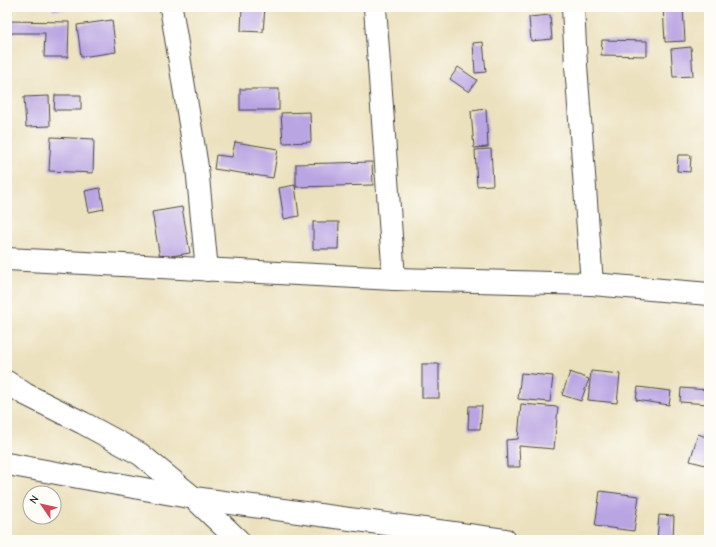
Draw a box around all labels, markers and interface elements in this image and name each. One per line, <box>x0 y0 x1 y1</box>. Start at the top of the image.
north arrow <box>22 485 62 525</box>
text: N <box>27 493 42 506</box>

